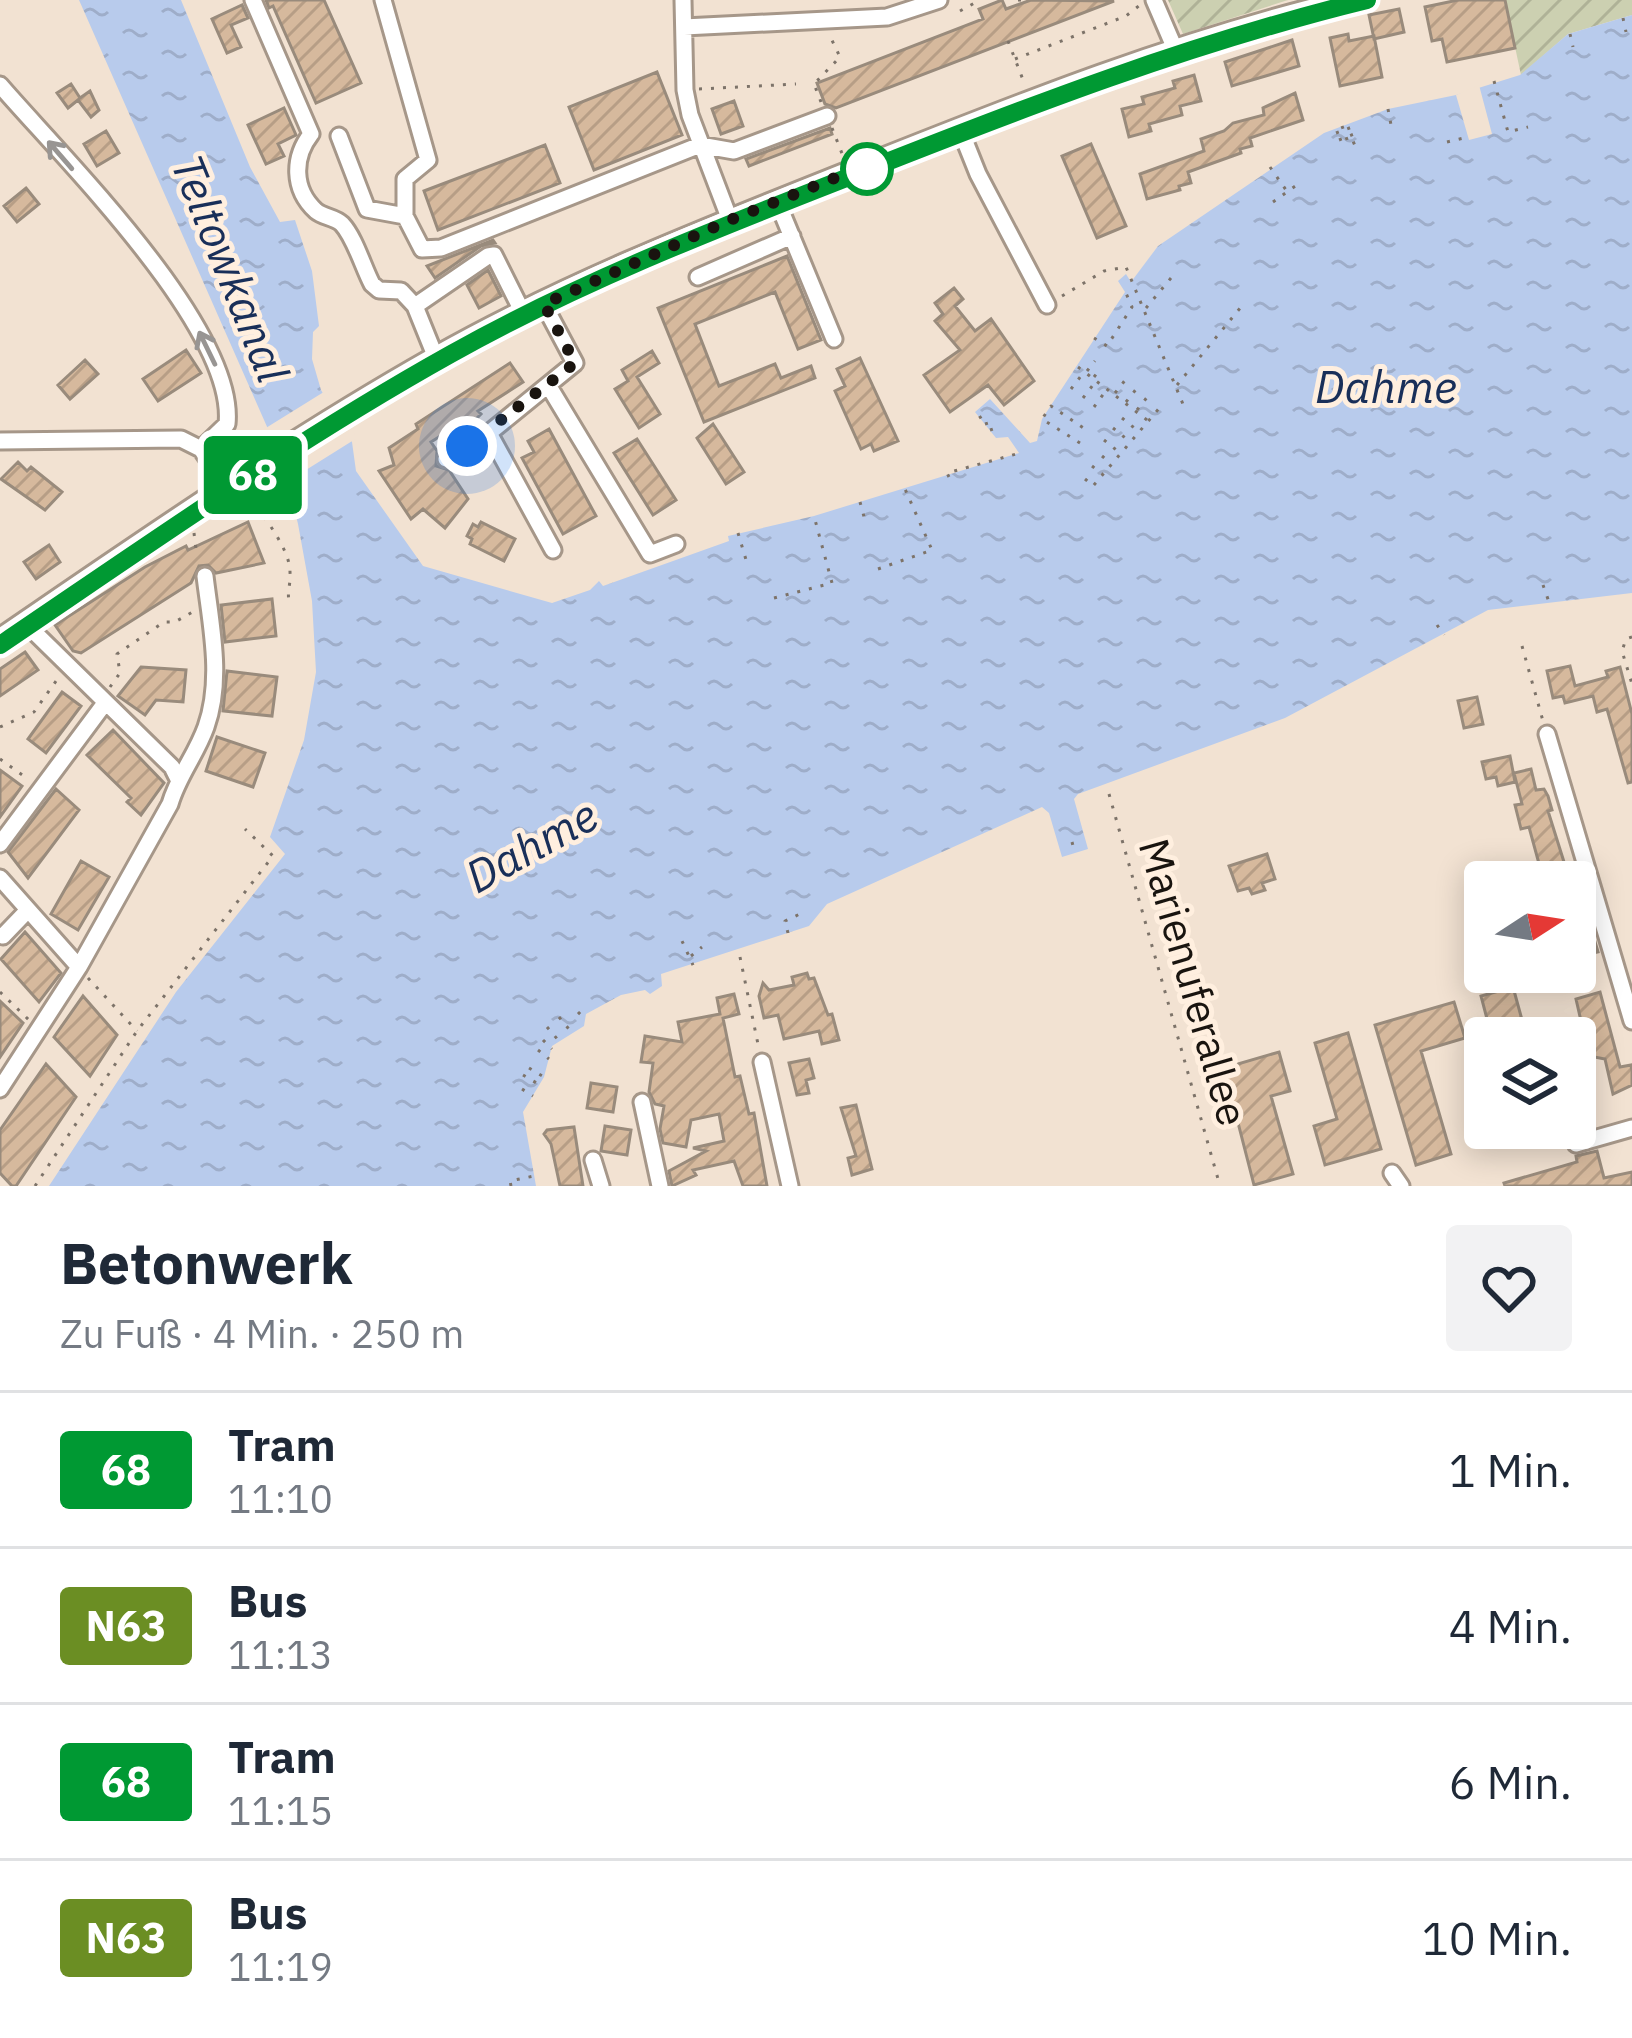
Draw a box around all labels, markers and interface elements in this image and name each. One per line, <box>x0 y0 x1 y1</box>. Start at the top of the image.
one-way arrow <box>47 140 74 170</box>
unlabelled marker <box>842 144 892 194</box>
water label: Teltowkanal <box>159 146 303 390</box>
one-way arrow <box>195 331 217 367</box>
water label: Dahme <box>1315 357 1457 415</box>
your location <box>437 416 497 476</box>
line badge: 68 <box>199 436 307 514</box>
text: 68 <box>228 447 278 502</box>
water label: Dahme <box>455 785 607 905</box>
street label: Marienuferallee <box>1127 832 1261 1132</box>
north arrow <box>1464 861 1596 993</box>
map controls <box>1464 861 1596 1149</box>
button: layers <box>1464 1017 1596 1149</box>
button: heart <box>1446 1225 1572 1351</box>
text: Betonwerk <box>60 1226 353 1300</box>
text: Zu Fuß · 4 Min. · 250 m <box>60 1308 464 1359</box>
text: Tram <box>228 1415 336 1473</box>
text: 1 Min. <box>1449 1441 1572 1499</box>
text: 68 <box>101 1442 151 1497</box>
text: 11:10 <box>228 1473 333 1524</box>
text: Bus <box>228 1571 308 1629</box>
text: 4 Min. <box>1449 1597 1572 1655</box>
text: N63 <box>86 1598 166 1653</box>
text: 11:13 <box>228 1629 333 1680</box>
text: Tram <box>228 1727 336 1785</box>
text: 6 Min. <box>1449 1753 1572 1811</box>
text: 68 <box>101 1754 151 1809</box>
text: 11:15 <box>228 1785 333 1836</box>
text: Bus <box>228 1883 308 1941</box>
text: 10 Min. <box>1422 1909 1572 1967</box>
text: N63 <box>86 1910 166 1965</box>
text: 11:19 <box>228 1941 333 1992</box>

